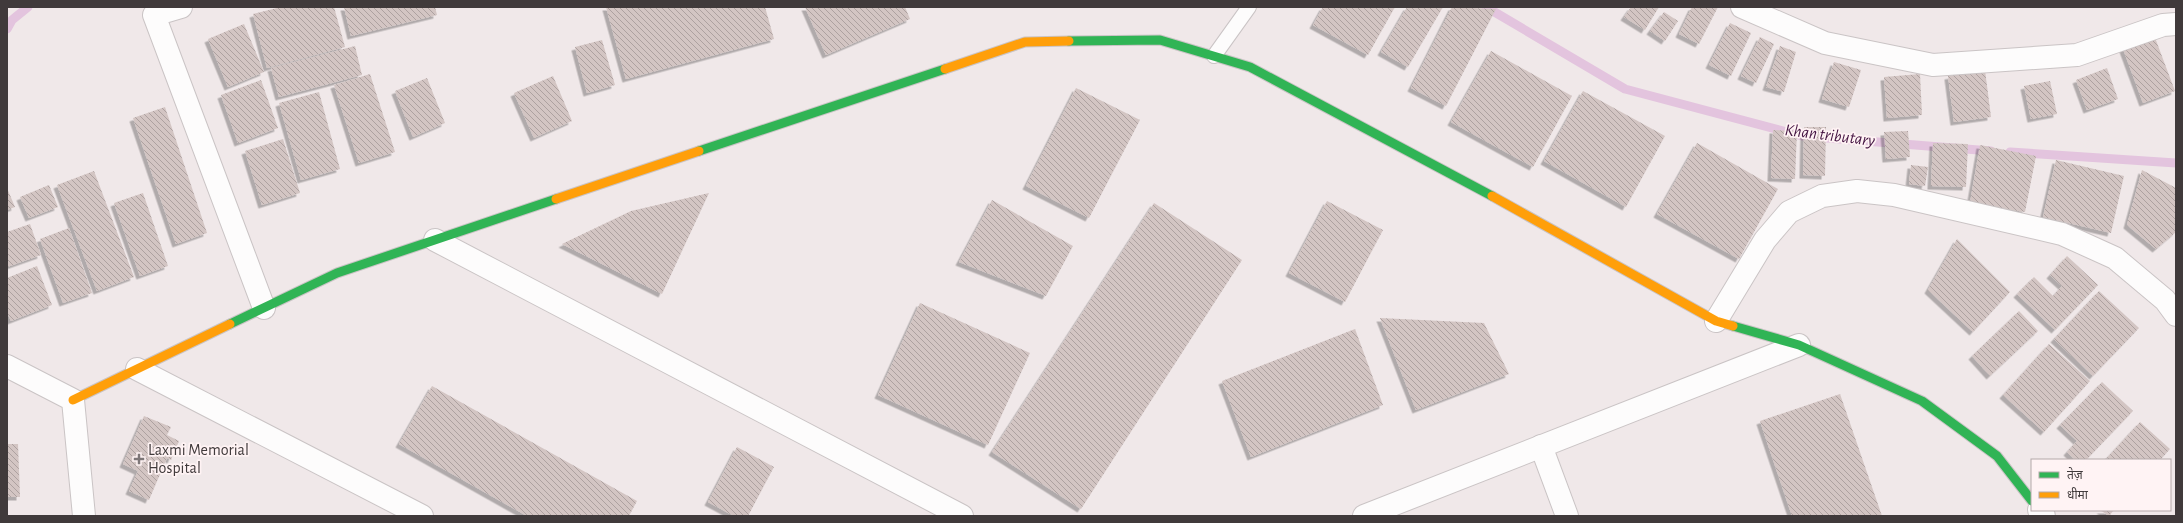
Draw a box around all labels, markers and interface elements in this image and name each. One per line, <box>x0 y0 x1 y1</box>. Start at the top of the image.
water label: Khan tributary <box>1784 121 1876 149</box>
place label: Laxmi Memorial Hospital <box>148 442 249 476</box>
marker: Laxmi Memorial Hospital <box>133 453 145 465</box>
legend <box>2031 459 2171 511</box>
text: तेज़ <box>2067 467 2084 481</box>
text: धीमा <box>2067 487 2089 501</box>

